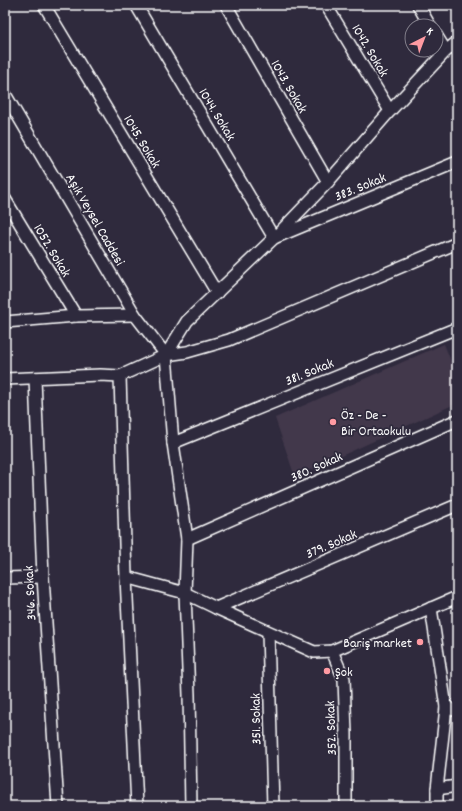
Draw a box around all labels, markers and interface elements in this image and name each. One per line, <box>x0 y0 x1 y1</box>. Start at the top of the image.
north arrow <box>404 18 444 58</box>
street label: 1042. Sokak <box>346 21 393 82</box>
text: K <box>422 24 437 40</box>
street label: 1043. Sokak <box>265 57 312 118</box>
street label: 1044. Sokak <box>193 85 240 145</box>
street label: 1045. Sokak <box>118 112 165 173</box>
street label: 383. Sokak <box>332 168 390 207</box>
street label: Aşık Veysel Caddesi <box>60 170 129 270</box>
street label: 1052. Sokak <box>27 220 75 282</box>
street label: 381. Sokak <box>282 354 337 392</box>
place label: Öz - De - Bir Ortaokulu <box>341 406 411 442</box>
marker: Öz - De - Bir Ortaokulu <box>328 417 338 427</box>
street label: 380. Sokak <box>287 447 346 488</box>
street label: 379. Sokak <box>303 525 361 565</box>
street label: 346. Sokak <box>20 565 42 621</box>
place label: Bariş market <box>343 634 412 654</box>
marker: Bariş market <box>415 637 425 647</box>
place label: Şok <box>335 663 353 683</box>
marker: Şok <box>322 666 332 676</box>
street label: 351. Sokak <box>247 693 267 745</box>
street label: 352. Sokak <box>321 700 343 756</box>

